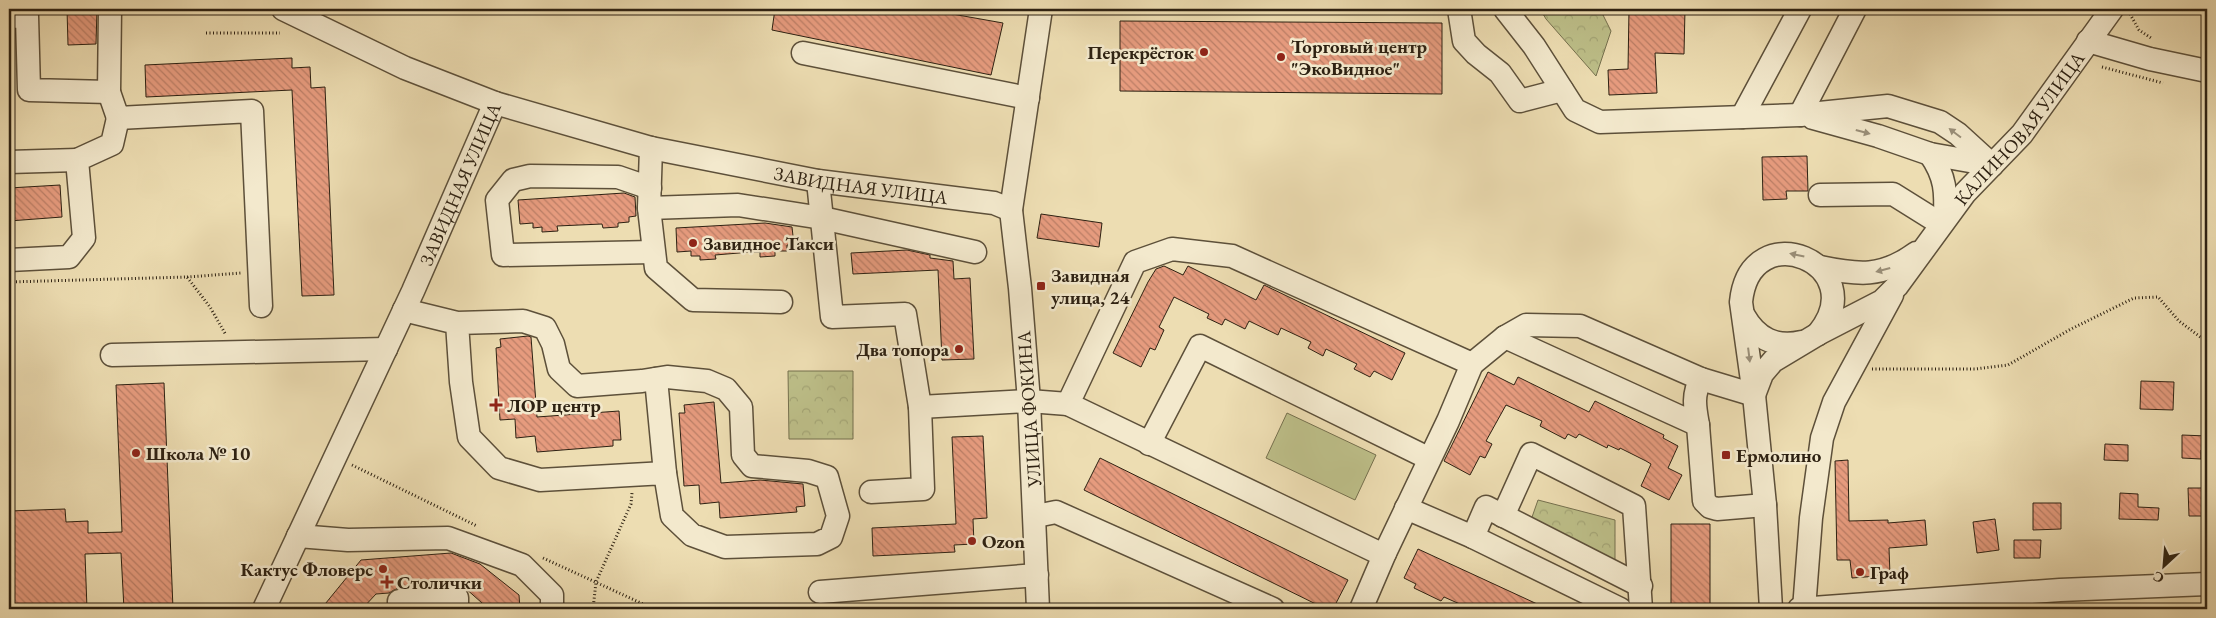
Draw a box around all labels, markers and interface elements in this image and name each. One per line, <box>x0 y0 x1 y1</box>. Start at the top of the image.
place label: Торговый центр "ЭкоВидное" <box>1291 34 1428 81</box>
place label: Перекрёсток <box>1087 40 1194 65</box>
marker: Перекрёсток <box>1198 46 1210 58</box>
street label: КАЛИНОВАЯ УЛИЦА <box>1948 46 2090 210</box>
marker: Торговый центр "ЭкоВидное" <box>1275 51 1287 63</box>
street label: ЗАВИДНАЯ УЛИЦА <box>413 98 507 269</box>
one-way arrow <box>1948 128 1962 138</box>
one-way arrow <box>1856 129 1871 137</box>
street label: ЗАВИДНАЯ УЛИЦА <box>772 160 950 210</box>
place label: Завидное Такси <box>703 231 834 256</box>
marker: Завидное Такси <box>687 237 699 249</box>
one-way arrow <box>1789 251 1804 259</box>
place label: Завидная улица, 24 <box>1051 263 1131 310</box>
one-way arrow <box>1875 266 1890 274</box>
marker: Завидная улица, 24 <box>1035 280 1047 292</box>
street label: УЛИЦА ФОКИНА <box>1011 329 1047 489</box>
place label: Два топора <box>856 337 950 362</box>
marker: Два топора <box>953 343 965 355</box>
one-way arrow <box>1745 347 1753 363</box>
place label: ЛОР центр <box>507 393 601 418</box>
marker: ЛОР центр <box>489 398 503 412</box>
place label: Школа № 10 <box>146 441 250 466</box>
place label: Ермолино <box>1736 443 1822 468</box>
marker: Школа № 10 <box>130 447 142 459</box>
marker: Ермолино <box>1720 449 1732 461</box>
place label: Ozon <box>982 529 1025 554</box>
marker: Ozon <box>966 535 978 547</box>
north arrow <box>2138 540 2188 590</box>
place label: Кактус Фловерс <box>241 557 373 582</box>
place label: Граф <box>1870 560 1909 585</box>
marker: Кактус Фловерс <box>377 563 389 575</box>
marker: Граф <box>1854 566 1866 578</box>
text: С <box>2150 567 2167 588</box>
place label: Столички <box>397 570 482 595</box>
marker: Столички <box>381 576 393 588</box>

